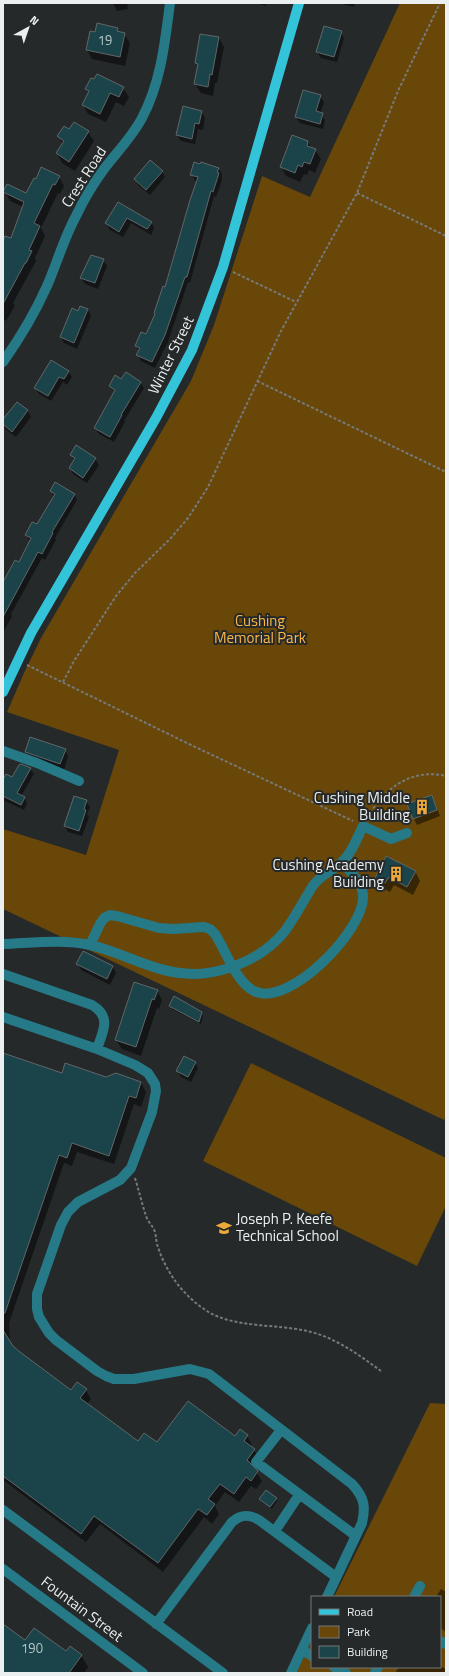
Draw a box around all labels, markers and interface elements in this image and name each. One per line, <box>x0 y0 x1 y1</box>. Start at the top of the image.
north arrow <box>8 8 48 48</box>
text: N <box>26 12 42 29</box>
house number: 19 <box>98 30 112 50</box>
street label: Crest Road <box>55 142 112 212</box>
street label: Winter Street <box>142 311 200 398</box>
park label: Cushing Memorial Park <box>214 609 306 649</box>
place label: Cushing Middle Building <box>314 786 410 826</box>
building icon: Cushing Middle Building <box>413 798 431 816</box>
place label: Cushing Academy Building <box>273 853 384 893</box>
building icon: Cushing Academy Building <box>387 865 405 883</box>
place label: Joseph P. Keefe Technical School <box>236 1207 339 1247</box>
school or university icon: Joseph P. Keefe Technical School <box>215 1219 233 1237</box>
street label: Fountain Street <box>36 1570 129 1648</box>
legend <box>311 1596 441 1668</box>
text: Road <box>347 1602 373 1621</box>
text: Park <box>347 1622 370 1641</box>
house number: 190 <box>21 1638 43 1658</box>
text: Building <box>347 1642 388 1661</box>

